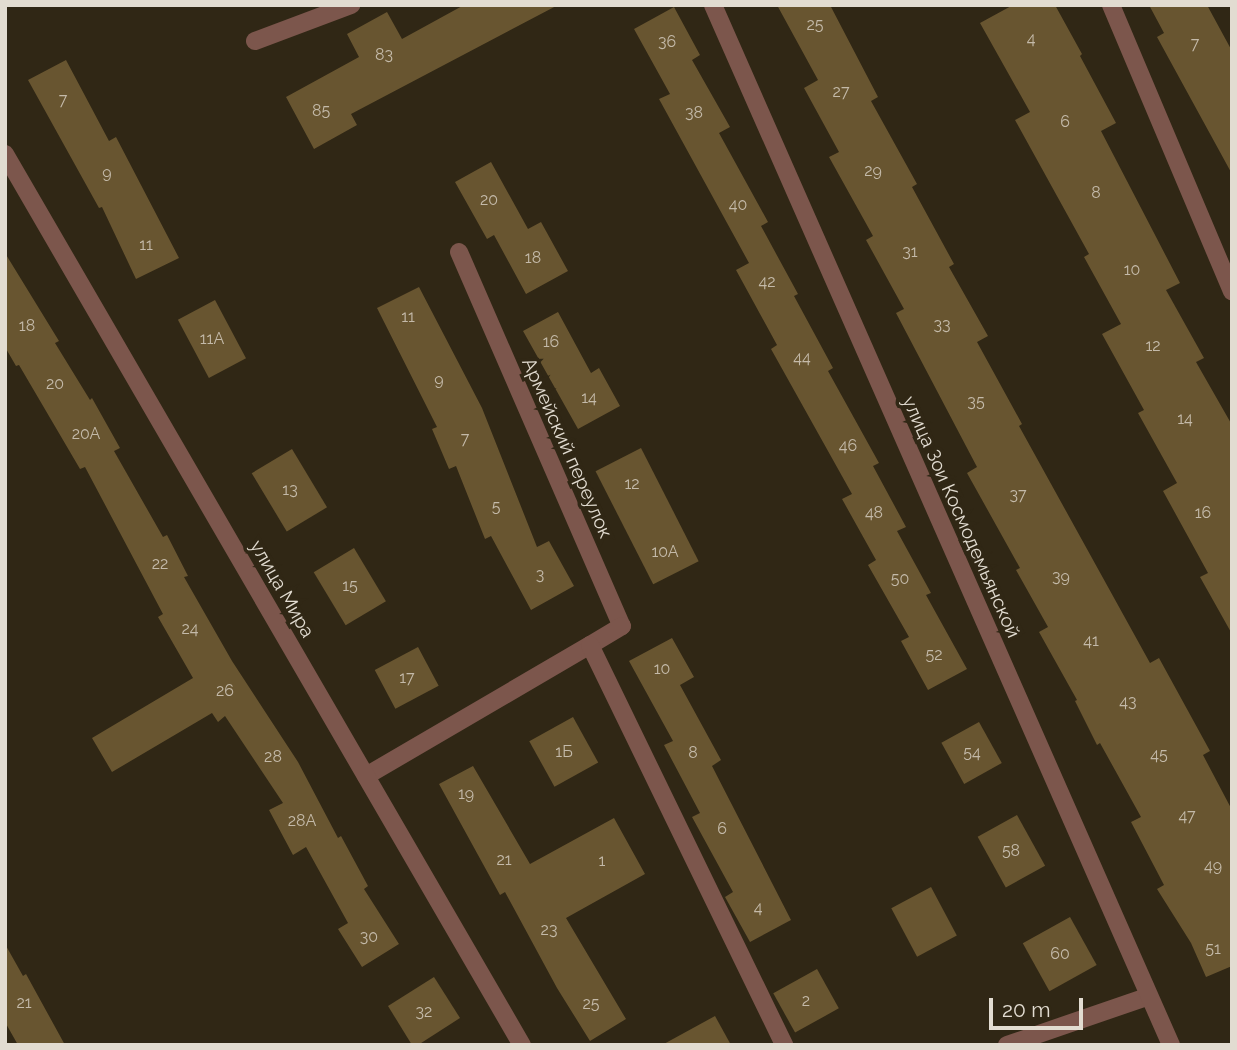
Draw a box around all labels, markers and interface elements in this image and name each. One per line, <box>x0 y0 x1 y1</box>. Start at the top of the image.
house number: 25 <box>806 15 824 35</box>
house number: 4 <box>1027 29 1035 49</box>
house number: 36 <box>658 32 676 52</box>
house number: 7 <box>1191 34 1199 54</box>
house number: 83 <box>375 45 393 65</box>
house number: 27 <box>833 82 849 102</box>
house number: 7 <box>59 90 67 110</box>
house number: 85 <box>312 101 330 121</box>
house number: 38 <box>685 103 703 123</box>
house number: 6 <box>1060 112 1070 132</box>
house number: 29 <box>864 161 882 181</box>
house number: 9 <box>102 163 112 183</box>
house number: 8 <box>1091 183 1101 203</box>
house number: 20 <box>480 190 498 210</box>
house number: 40 <box>729 195 747 215</box>
house number: 11 <box>139 235 153 255</box>
house number: 31 <box>902 242 918 262</box>
house number: 18 <box>525 248 541 268</box>
house number: 10 <box>1124 260 1140 280</box>
house number: 42 <box>758 272 776 292</box>
house number: 11 <box>401 307 415 327</box>
house number: 33 <box>933 315 951 335</box>
house number: 18 <box>19 316 35 336</box>
house number: 11А <box>200 329 224 349</box>
house number: 16 <box>543 332 559 352</box>
house number: 12 <box>1145 336 1161 356</box>
house number: 44 <box>793 348 811 368</box>
street label: Армейский переулок <box>517 354 617 542</box>
house number: 9 <box>434 370 444 390</box>
house number: 20 <box>46 374 64 394</box>
house number: 14 <box>581 388 597 408</box>
house number: 35 <box>967 392 985 412</box>
street label: улица Зои Космодемьянской <box>897 393 1025 641</box>
house number: 14 <box>1177 409 1193 429</box>
house number: 20А <box>72 424 100 444</box>
house number: 7 <box>461 429 469 449</box>
house number: 46 <box>839 436 857 456</box>
house number: 12 <box>624 474 640 494</box>
house number: 13 <box>282 480 298 500</box>
house number: 37 <box>1009 485 1027 505</box>
house number: 5 <box>492 497 500 517</box>
house number: 48 <box>865 503 883 523</box>
house number: 16 <box>1195 503 1211 523</box>
street label: улица Мира <box>245 536 319 642</box>
house number: 10А <box>651 542 679 562</box>
house number: 22 <box>152 554 168 574</box>
house number: 3 <box>536 565 544 585</box>
house number: 39 <box>1052 567 1070 587</box>
house number: 50 <box>891 569 909 589</box>
house number: 15 <box>342 576 358 596</box>
house number: 24 <box>181 619 199 639</box>
house number: 41 <box>1083 631 1099 651</box>
house number: 52 <box>925 645 943 665</box>
house number: 10 <box>654 659 670 679</box>
house number: 17 <box>399 668 415 688</box>
house number: 26 <box>216 681 234 701</box>
house number: 43 <box>1119 692 1137 712</box>
house number: 1Б <box>555 742 573 762</box>
house number: 8 <box>688 743 698 763</box>
house number: 54 <box>963 743 981 763</box>
house number: 45 <box>1150 745 1168 765</box>
house number: 28 <box>264 747 282 767</box>
house number: 19 <box>458 784 474 804</box>
house number: 47 <box>1178 806 1196 826</box>
house number: 28А <box>288 811 316 831</box>
house number: 6 <box>717 819 727 839</box>
house number: 58 <box>1002 841 1020 861</box>
house number: 21 <box>496 850 512 870</box>
house number: 1 <box>599 851 605 871</box>
house number: 49 <box>1204 856 1222 876</box>
house number: 4 <box>754 898 762 918</box>
house number: 23 <box>541 920 557 940</box>
house number: 30 <box>360 927 378 947</box>
house number: 51 <box>1205 939 1221 959</box>
house number: 60 <box>1050 944 1070 964</box>
scale bar <box>992 984 1086 1028</box>
house number: 2 <box>802 991 810 1011</box>
house number: 21 <box>16 993 32 1013</box>
house number: 25 <box>582 994 600 1014</box>
text: 20 m <box>1002 997 1050 1022</box>
house number: 32 <box>416 1002 432 1022</box>

